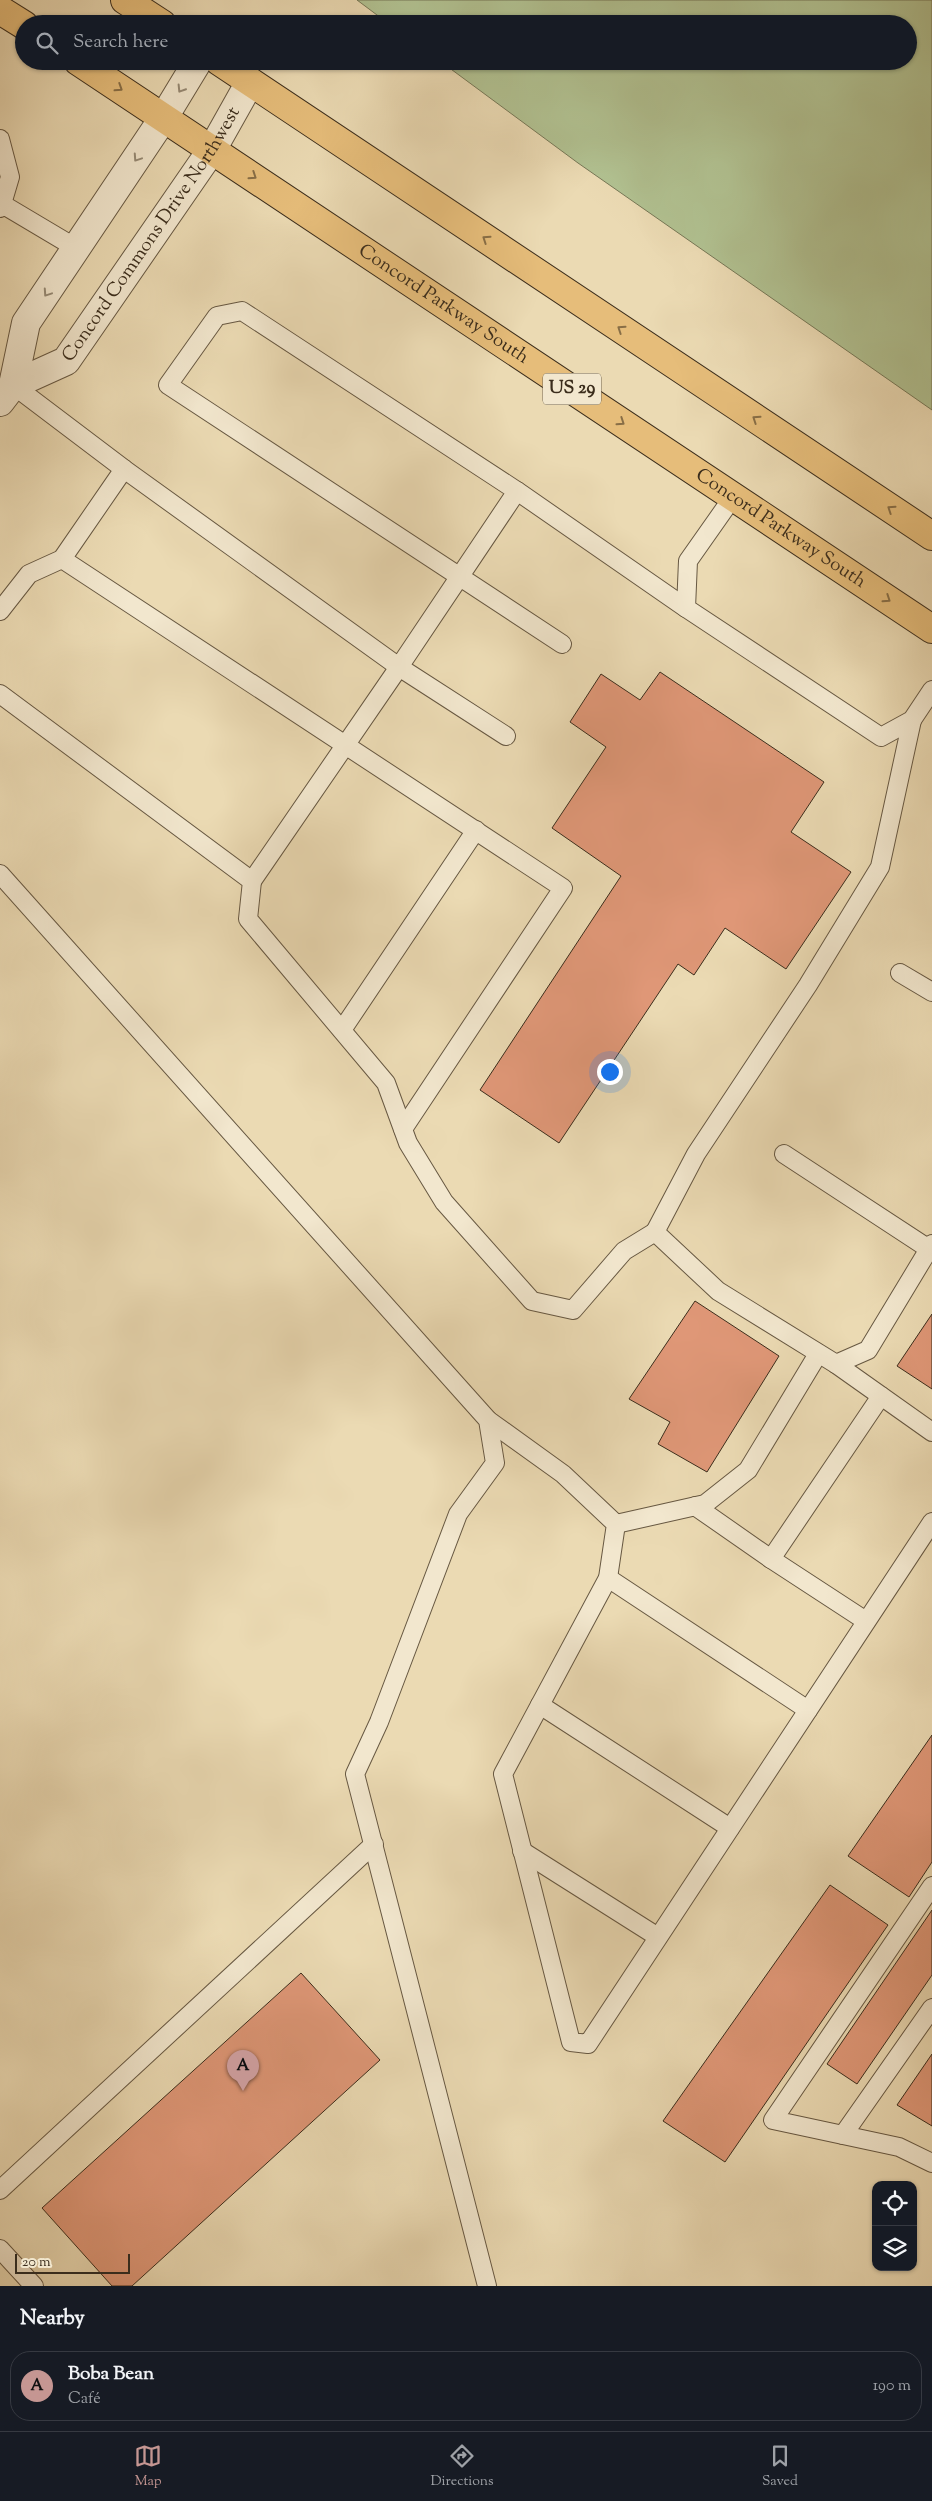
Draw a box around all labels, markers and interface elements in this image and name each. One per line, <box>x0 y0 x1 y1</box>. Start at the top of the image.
search box <box>15 15 917 70</box>
icon: search <box>33 29 61 57</box>
text: Search here <box>73 29 168 56</box>
one-way arrow <box>114 82 123 91</box>
one-way arrow <box>178 84 188 93</box>
street label: Concord Commons Drive Northwest <box>56 101 247 368</box>
one-way arrow <box>134 152 143 161</box>
one-way arrow <box>248 169 257 179</box>
one-way arrow <box>482 236 492 245</box>
street label: Concord Parkway South <box>353 238 534 371</box>
one-way arrow <box>43 287 53 296</box>
one-way arrow <box>617 326 627 335</box>
road number: US 29 <box>543 374 601 404</box>
one-way arrow <box>615 416 625 425</box>
one-way arrow <box>753 416 762 425</box>
street label: Concord Parkway South <box>690 462 871 595</box>
one-way arrow <box>888 506 897 516</box>
one-way arrow <box>881 593 891 602</box>
your location <box>597 1059 623 1085</box>
pin: A <box>227 2050 259 2091</box>
map controls <box>872 2181 917 2271</box>
button: locate <box>872 2181 917 2226</box>
button: layers <box>872 2226 917 2271</box>
scale bar <box>15 2251 130 2274</box>
text: 20 m <box>22 2253 51 2273</box>
text: Nearby <box>20 2304 85 2334</box>
text: Boba Bean <box>68 2361 154 2388</box>
text: A <box>31 2375 44 2398</box>
text: 190 m <box>873 2375 911 2398</box>
text: Café <box>68 2388 101 2411</box>
tab: Map <box>134 2442 162 2492</box>
tab: Directions <box>430 2442 494 2492</box>
tab: Saved <box>762 2442 798 2492</box>

